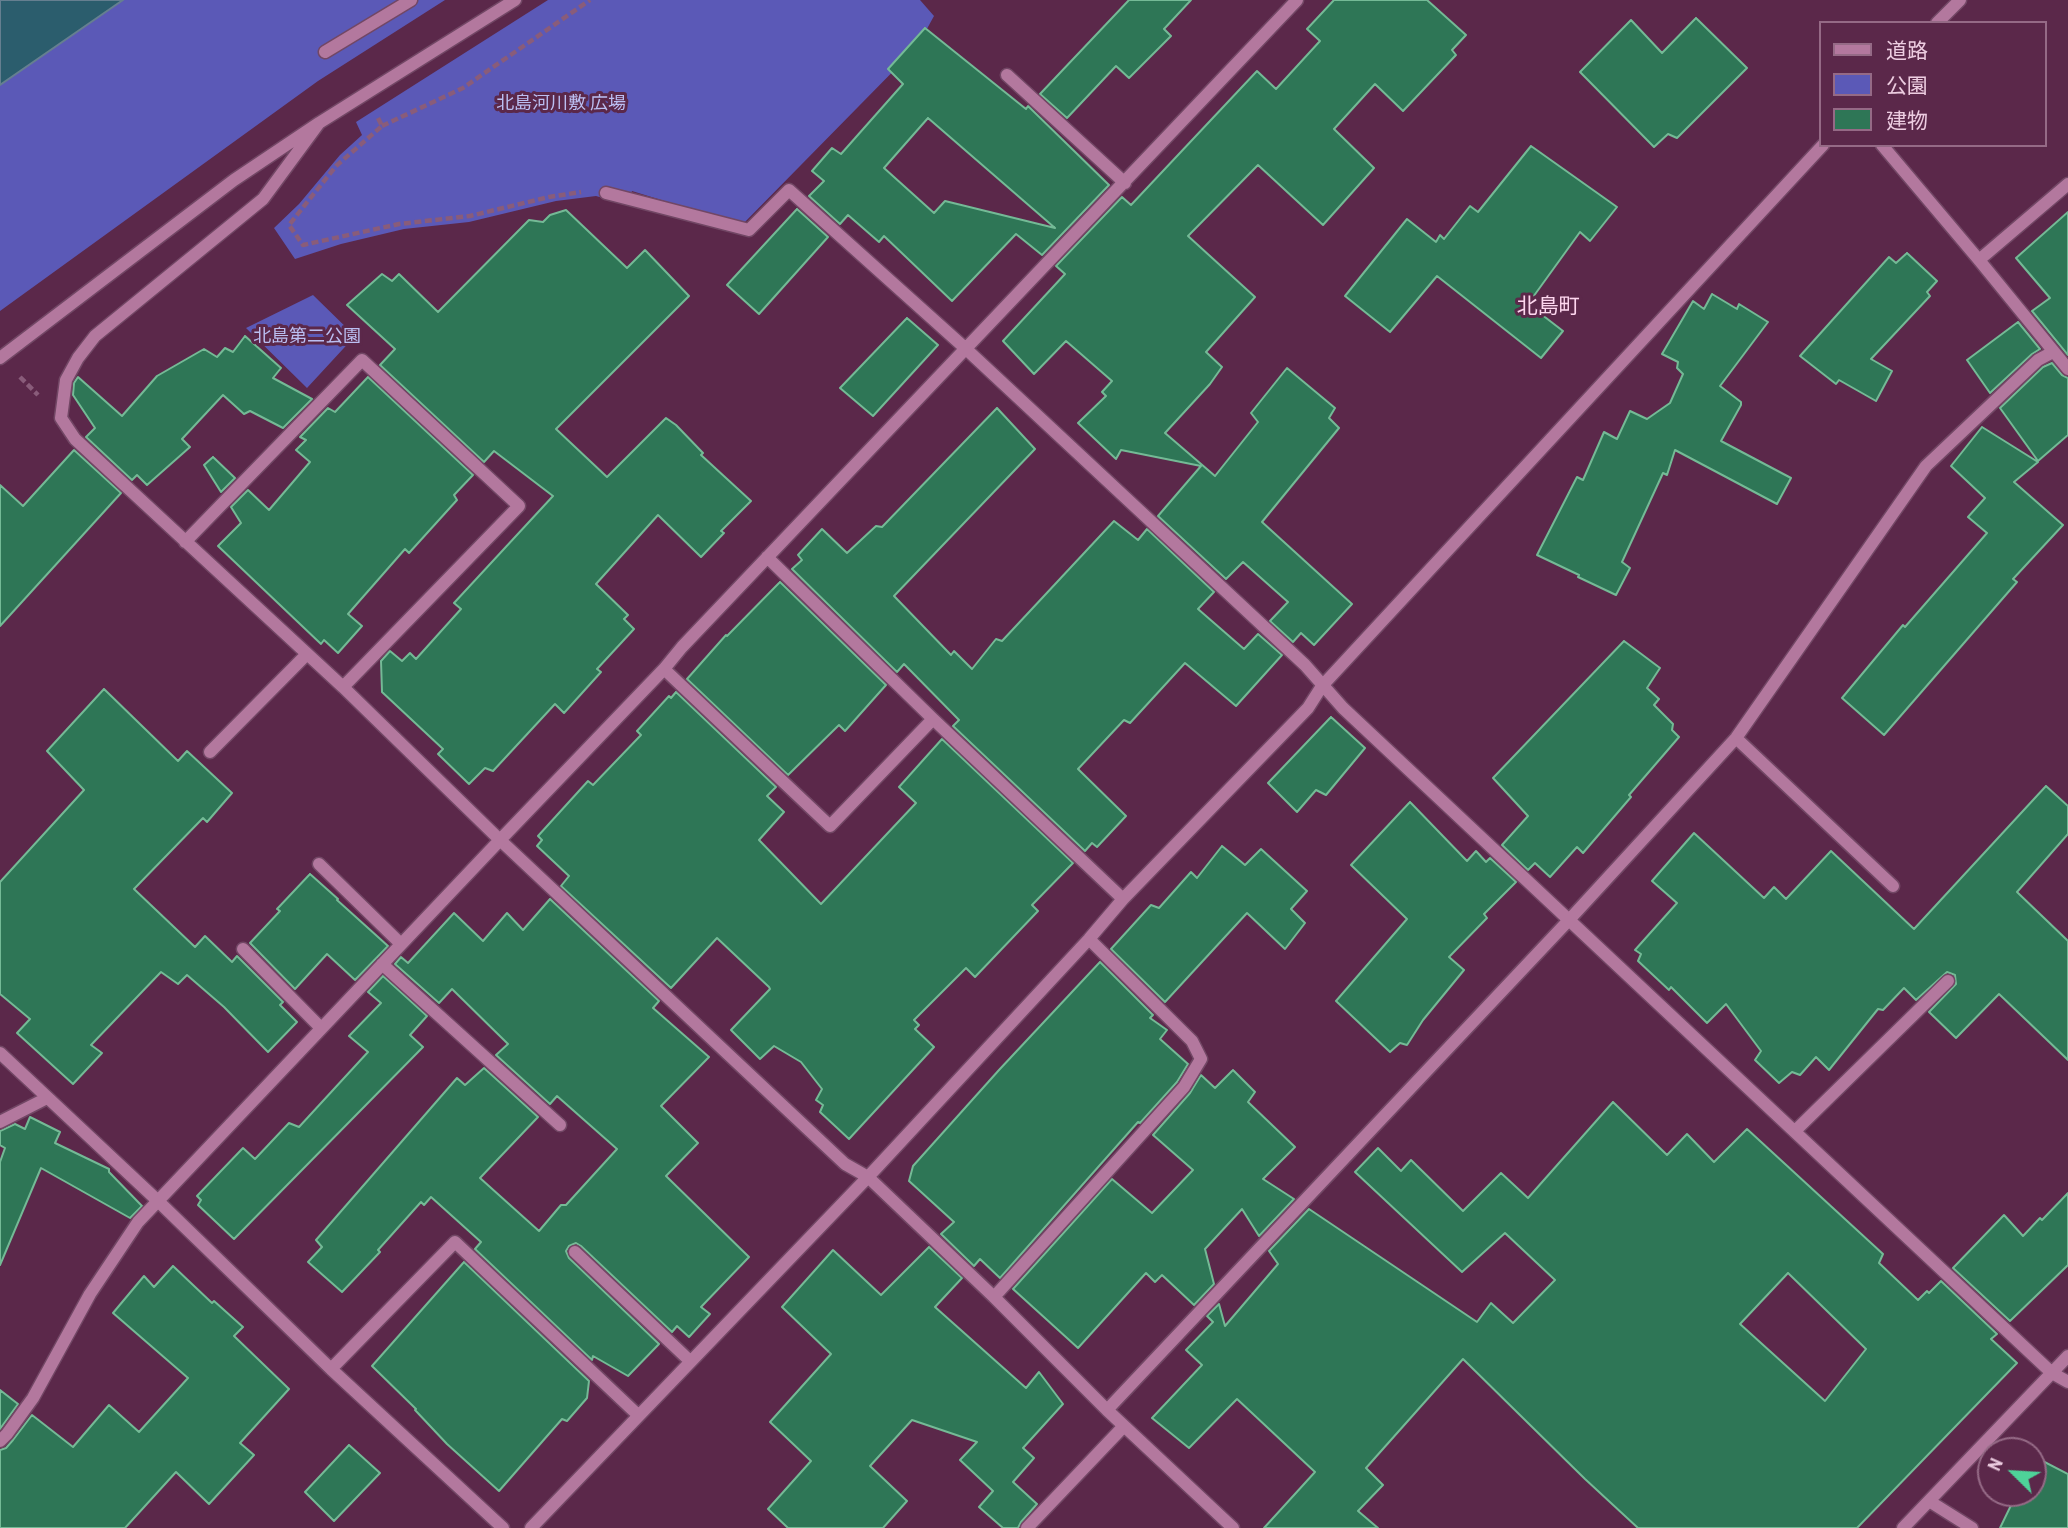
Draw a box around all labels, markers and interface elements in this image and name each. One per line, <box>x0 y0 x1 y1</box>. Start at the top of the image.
legend <box>1820 21 2047 147</box>
text: 道路 <box>1886 36 1928 65</box>
text: 公園 <box>1886 71 1928 100</box>
park label: 北島河川敷 広場 <box>496 93 626 115</box>
text: 建物 <box>1886 106 1928 135</box>
district label: 北島町 <box>1517 294 1579 320</box>
park label: 北島第二公園 <box>253 326 361 348</box>
north arrow <box>1977 1437 2047 1507</box>
text: N <box>1980 1454 2009 1475</box>

